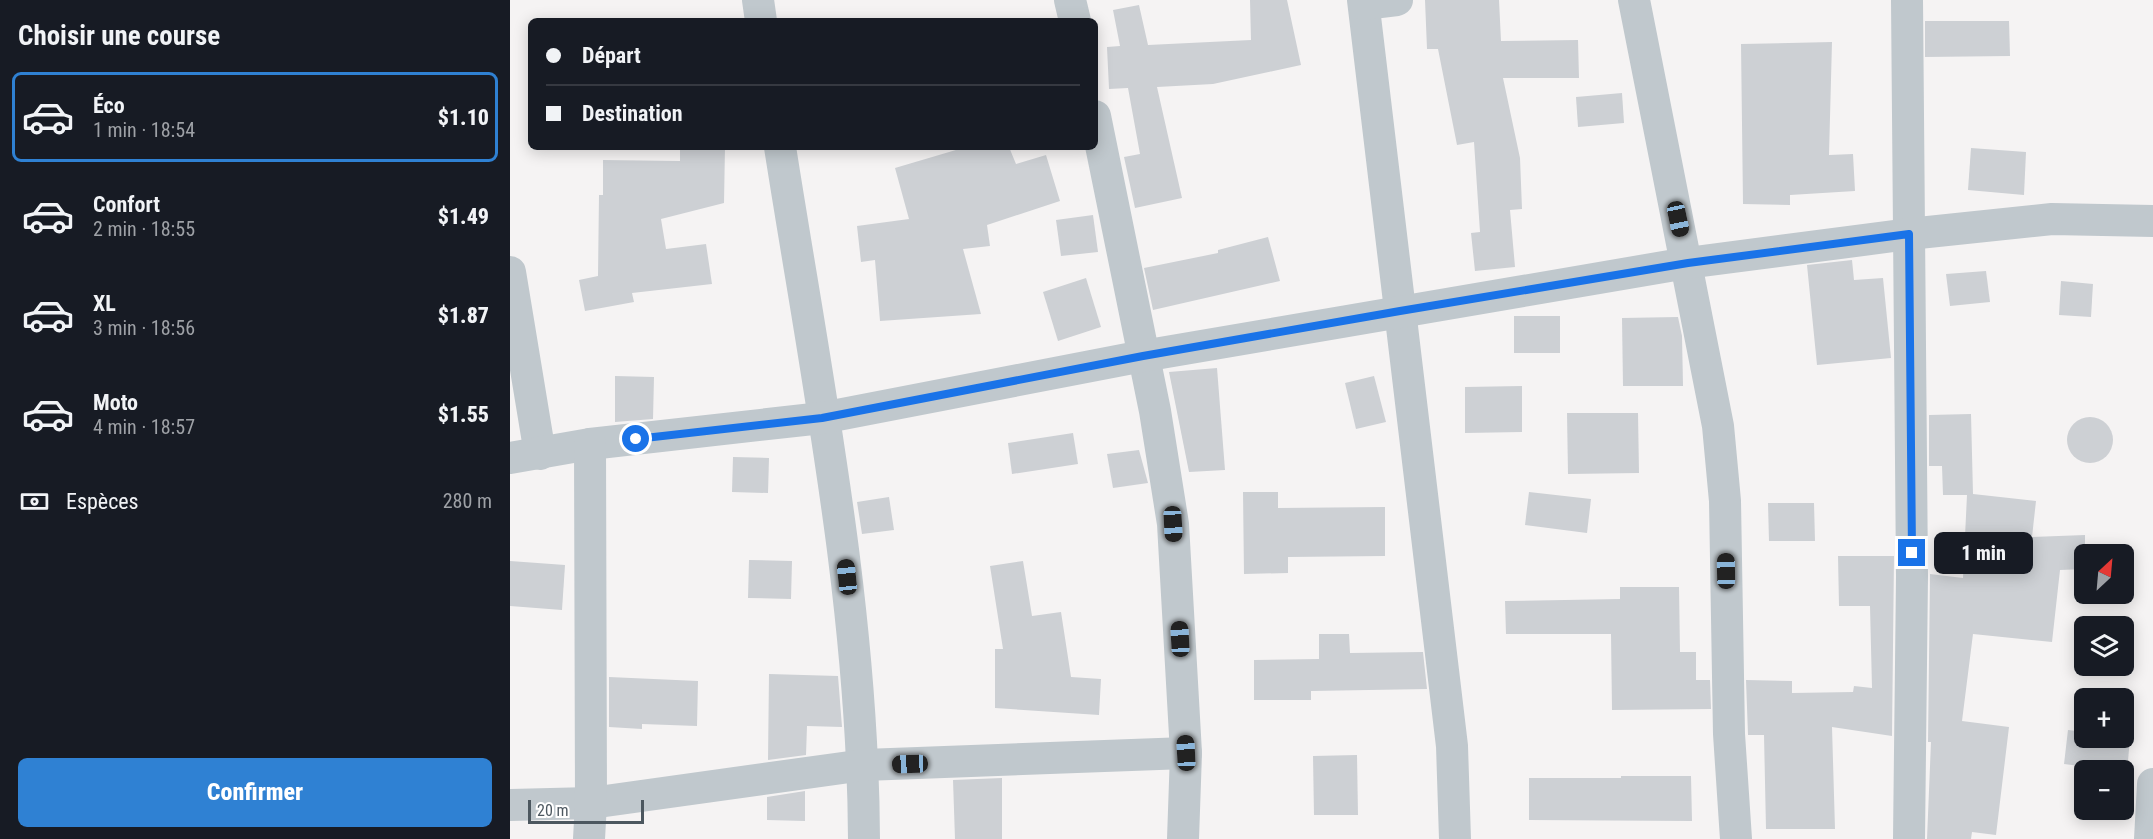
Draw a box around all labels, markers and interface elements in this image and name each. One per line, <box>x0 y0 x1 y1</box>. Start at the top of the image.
text: Choisir une course <box>18 20 220 52</box>
text: Départ <box>582 43 641 68</box>
icon: car <box>21 90 75 144</box>
text: Éco <box>93 93 125 118</box>
text: Destination <box>582 101 683 126</box>
text: $1.10 <box>438 105 489 130</box>
text: 1 min · 18:54 <box>93 118 195 142</box>
icon: car <box>21 189 75 243</box>
text: Confort <box>93 192 160 217</box>
car <box>1665 200 1691 238</box>
text: $1.49 <box>438 204 489 229</box>
text: 2 min · 18:55 <box>93 217 195 241</box>
icon: car <box>21 288 75 342</box>
text: XL <box>93 291 116 316</box>
text: $1.87 <box>438 303 489 328</box>
text: 3 min · 18:56 <box>93 316 195 340</box>
icon: car <box>21 387 75 441</box>
text: Moto <box>93 390 138 415</box>
text: $1.55 <box>438 402 489 427</box>
text: 4 min · 18:57 <box>93 415 195 439</box>
route start <box>622 425 649 452</box>
icon: cash <box>18 485 51 518</box>
text: Espèces <box>66 489 139 514</box>
text: 280 m <box>443 489 492 513</box>
car <box>1163 506 1183 542</box>
callout: 1 min <box>1933 532 2032 574</box>
route end <box>1898 539 1925 566</box>
text: 1 min <box>1961 541 2006 565</box>
north arrow <box>2074 544 2134 604</box>
map controls <box>2074 544 2134 820</box>
car <box>1717 553 1735 589</box>
car <box>836 558 858 596</box>
button: layers <box>2074 616 2134 676</box>
car <box>1170 621 1190 657</box>
button: + <box>2074 688 2134 748</box>
car <box>1176 735 1196 771</box>
car <box>892 754 928 774</box>
button: Confirmer <box>18 758 492 827</box>
button: − <box>2074 760 2134 820</box>
scale bar <box>528 797 644 824</box>
text: 20 m <box>537 801 569 820</box>

